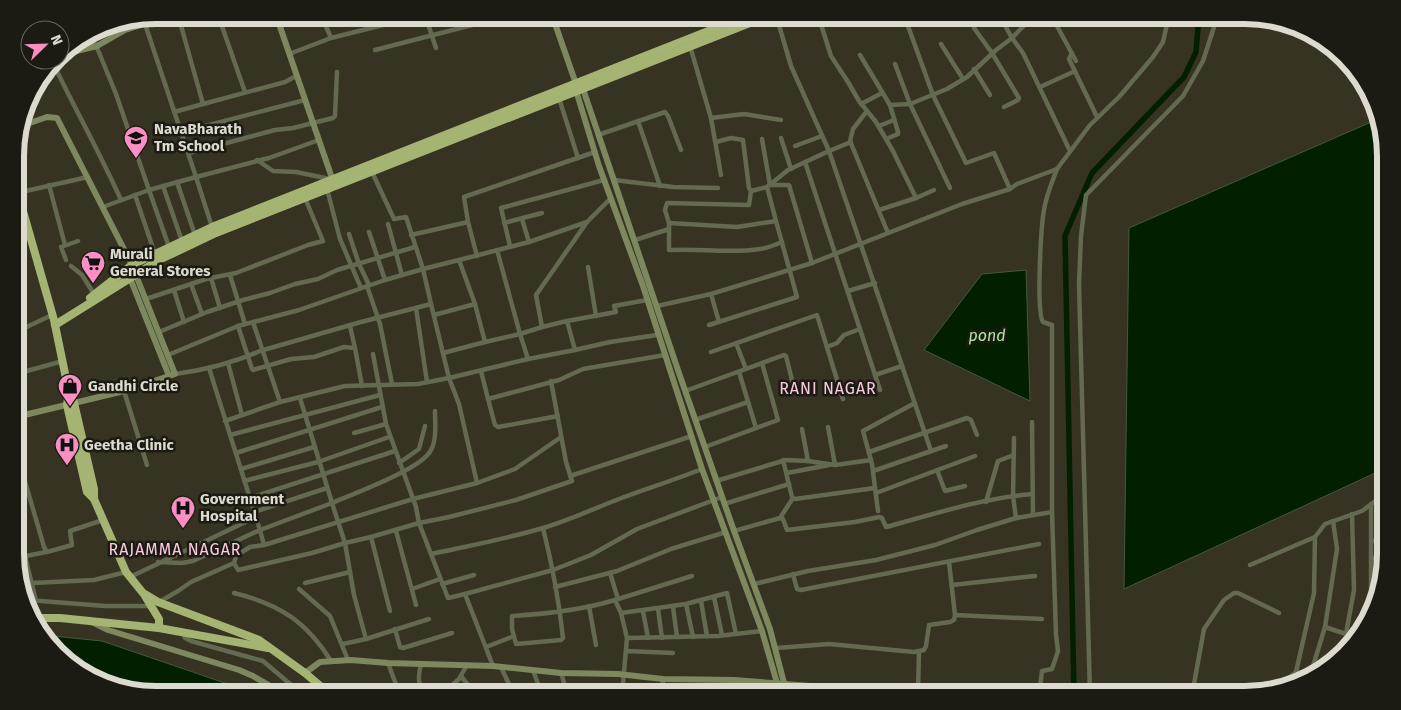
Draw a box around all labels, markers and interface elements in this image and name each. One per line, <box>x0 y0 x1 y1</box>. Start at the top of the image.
north arrow <box>20 20 70 70</box>
text: N <box>47 33 66 48</box>
place label: NavaBharath Tm School <box>154 120 242 155</box>
school or university icon: NavaBharath Tm School <box>123 125 149 159</box>
place label: Murali General Stores <box>110 245 210 280</box>
supermarket icon: Murali General Stores <box>80 250 106 284</box>
water label: pond <box>968 326 1006 345</box>
shop icon: Gandhi Circle <box>57 373 83 407</box>
place label: Gandhi Circle <box>88 377 178 395</box>
district label: RANI NAGAR <box>779 379 877 398</box>
hospital icon: Geetha Clinic <box>54 432 80 466</box>
place label: Geetha Clinic <box>84 436 175 454</box>
place label: Government Hospital <box>200 490 284 525</box>
hospital icon: Government Hospital <box>170 495 196 529</box>
district label: RAJAMMA NAGAR <box>108 540 242 559</box>

